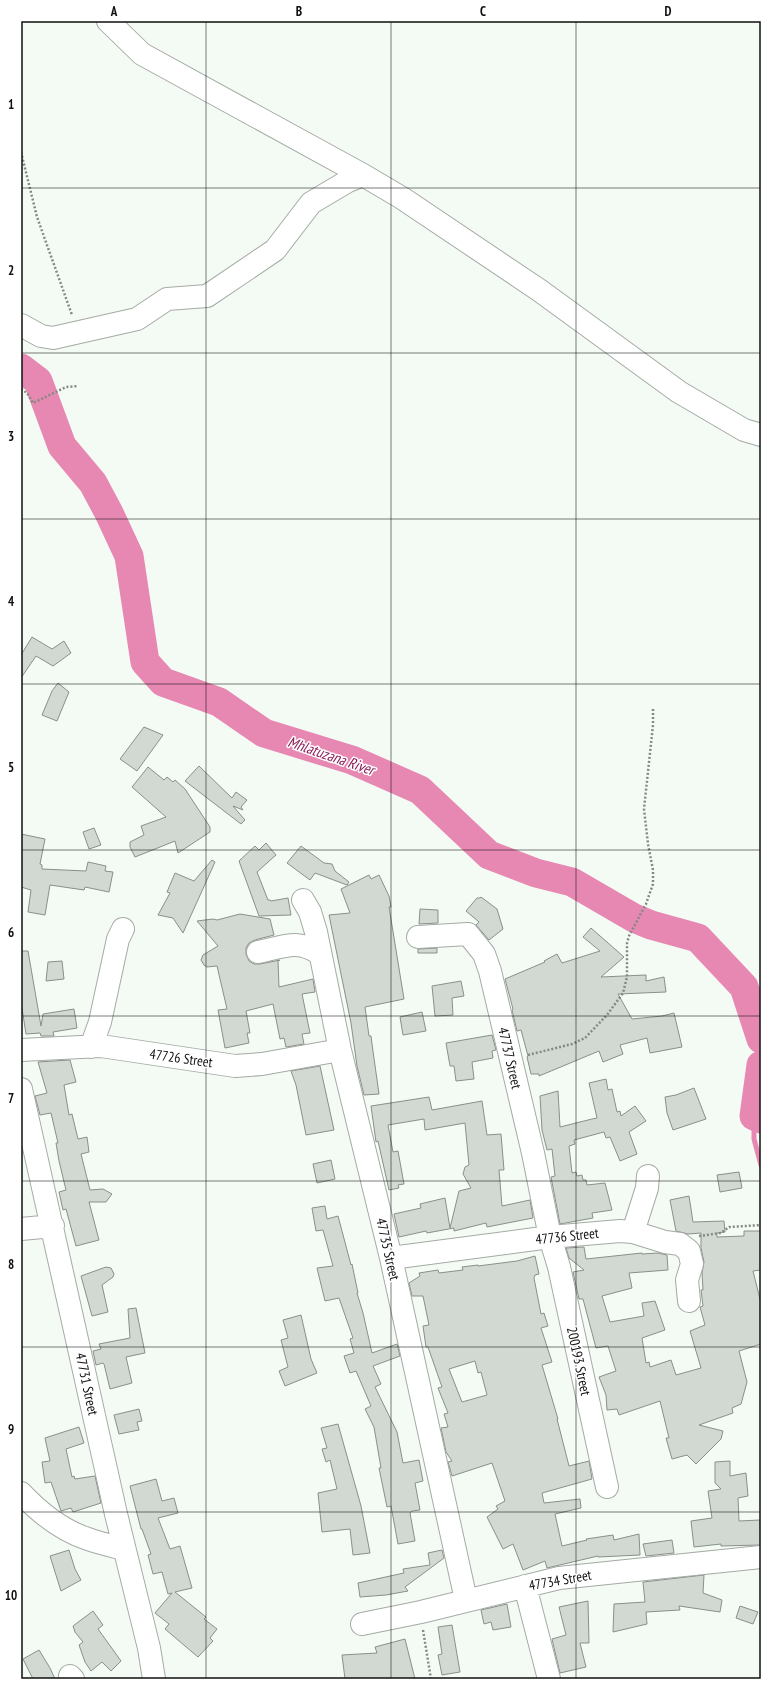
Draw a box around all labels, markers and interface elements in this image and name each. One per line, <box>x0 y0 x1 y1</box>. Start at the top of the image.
text: A <box>110 3 118 20</box>
text: B <box>296 3 302 20</box>
text: C <box>480 3 486 20</box>
text: D <box>665 3 672 20</box>
text: 1 <box>8 96 14 113</box>
text: 2 <box>8 262 14 279</box>
text: 3 <box>8 428 14 445</box>
text: 4 <box>8 593 15 610</box>
water label: Mhlatuzana River <box>286 732 379 780</box>
text: 5 <box>8 759 14 776</box>
text: 6 <box>8 924 14 941</box>
street label: 47737 Street <box>494 1025 526 1091</box>
street label: 47726 Street <box>148 1045 214 1071</box>
text: 7 <box>8 1090 14 1107</box>
street label: 47735 Street <box>372 1216 404 1282</box>
street label: 47736 Street <box>535 1224 600 1248</box>
text: 8 <box>8 1256 14 1273</box>
street label: 200193 Street <box>563 1325 595 1397</box>
street label: 47731 Street <box>72 1351 102 1417</box>
text: 9 <box>8 1421 14 1438</box>
street label: 47734 Street <box>527 1566 593 1594</box>
text: 10 <box>5 1587 17 1604</box>

